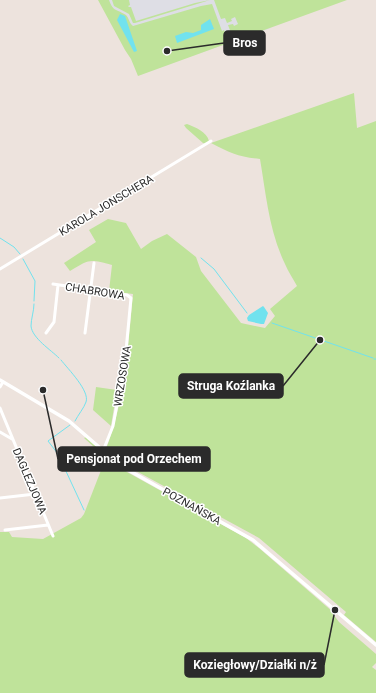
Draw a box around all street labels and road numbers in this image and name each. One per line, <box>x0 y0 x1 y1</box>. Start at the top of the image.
street label: KAROLA JONSCHERA <box>57 172 156 239</box>
street label: CHABROWA <box>64 280 126 303</box>
street label: WRZOSOWA <box>111 344 134 407</box>
street label: DAGLEZJOWA <box>10 446 50 517</box>
street label: POZNAŃSKA <box>160 485 224 528</box>

